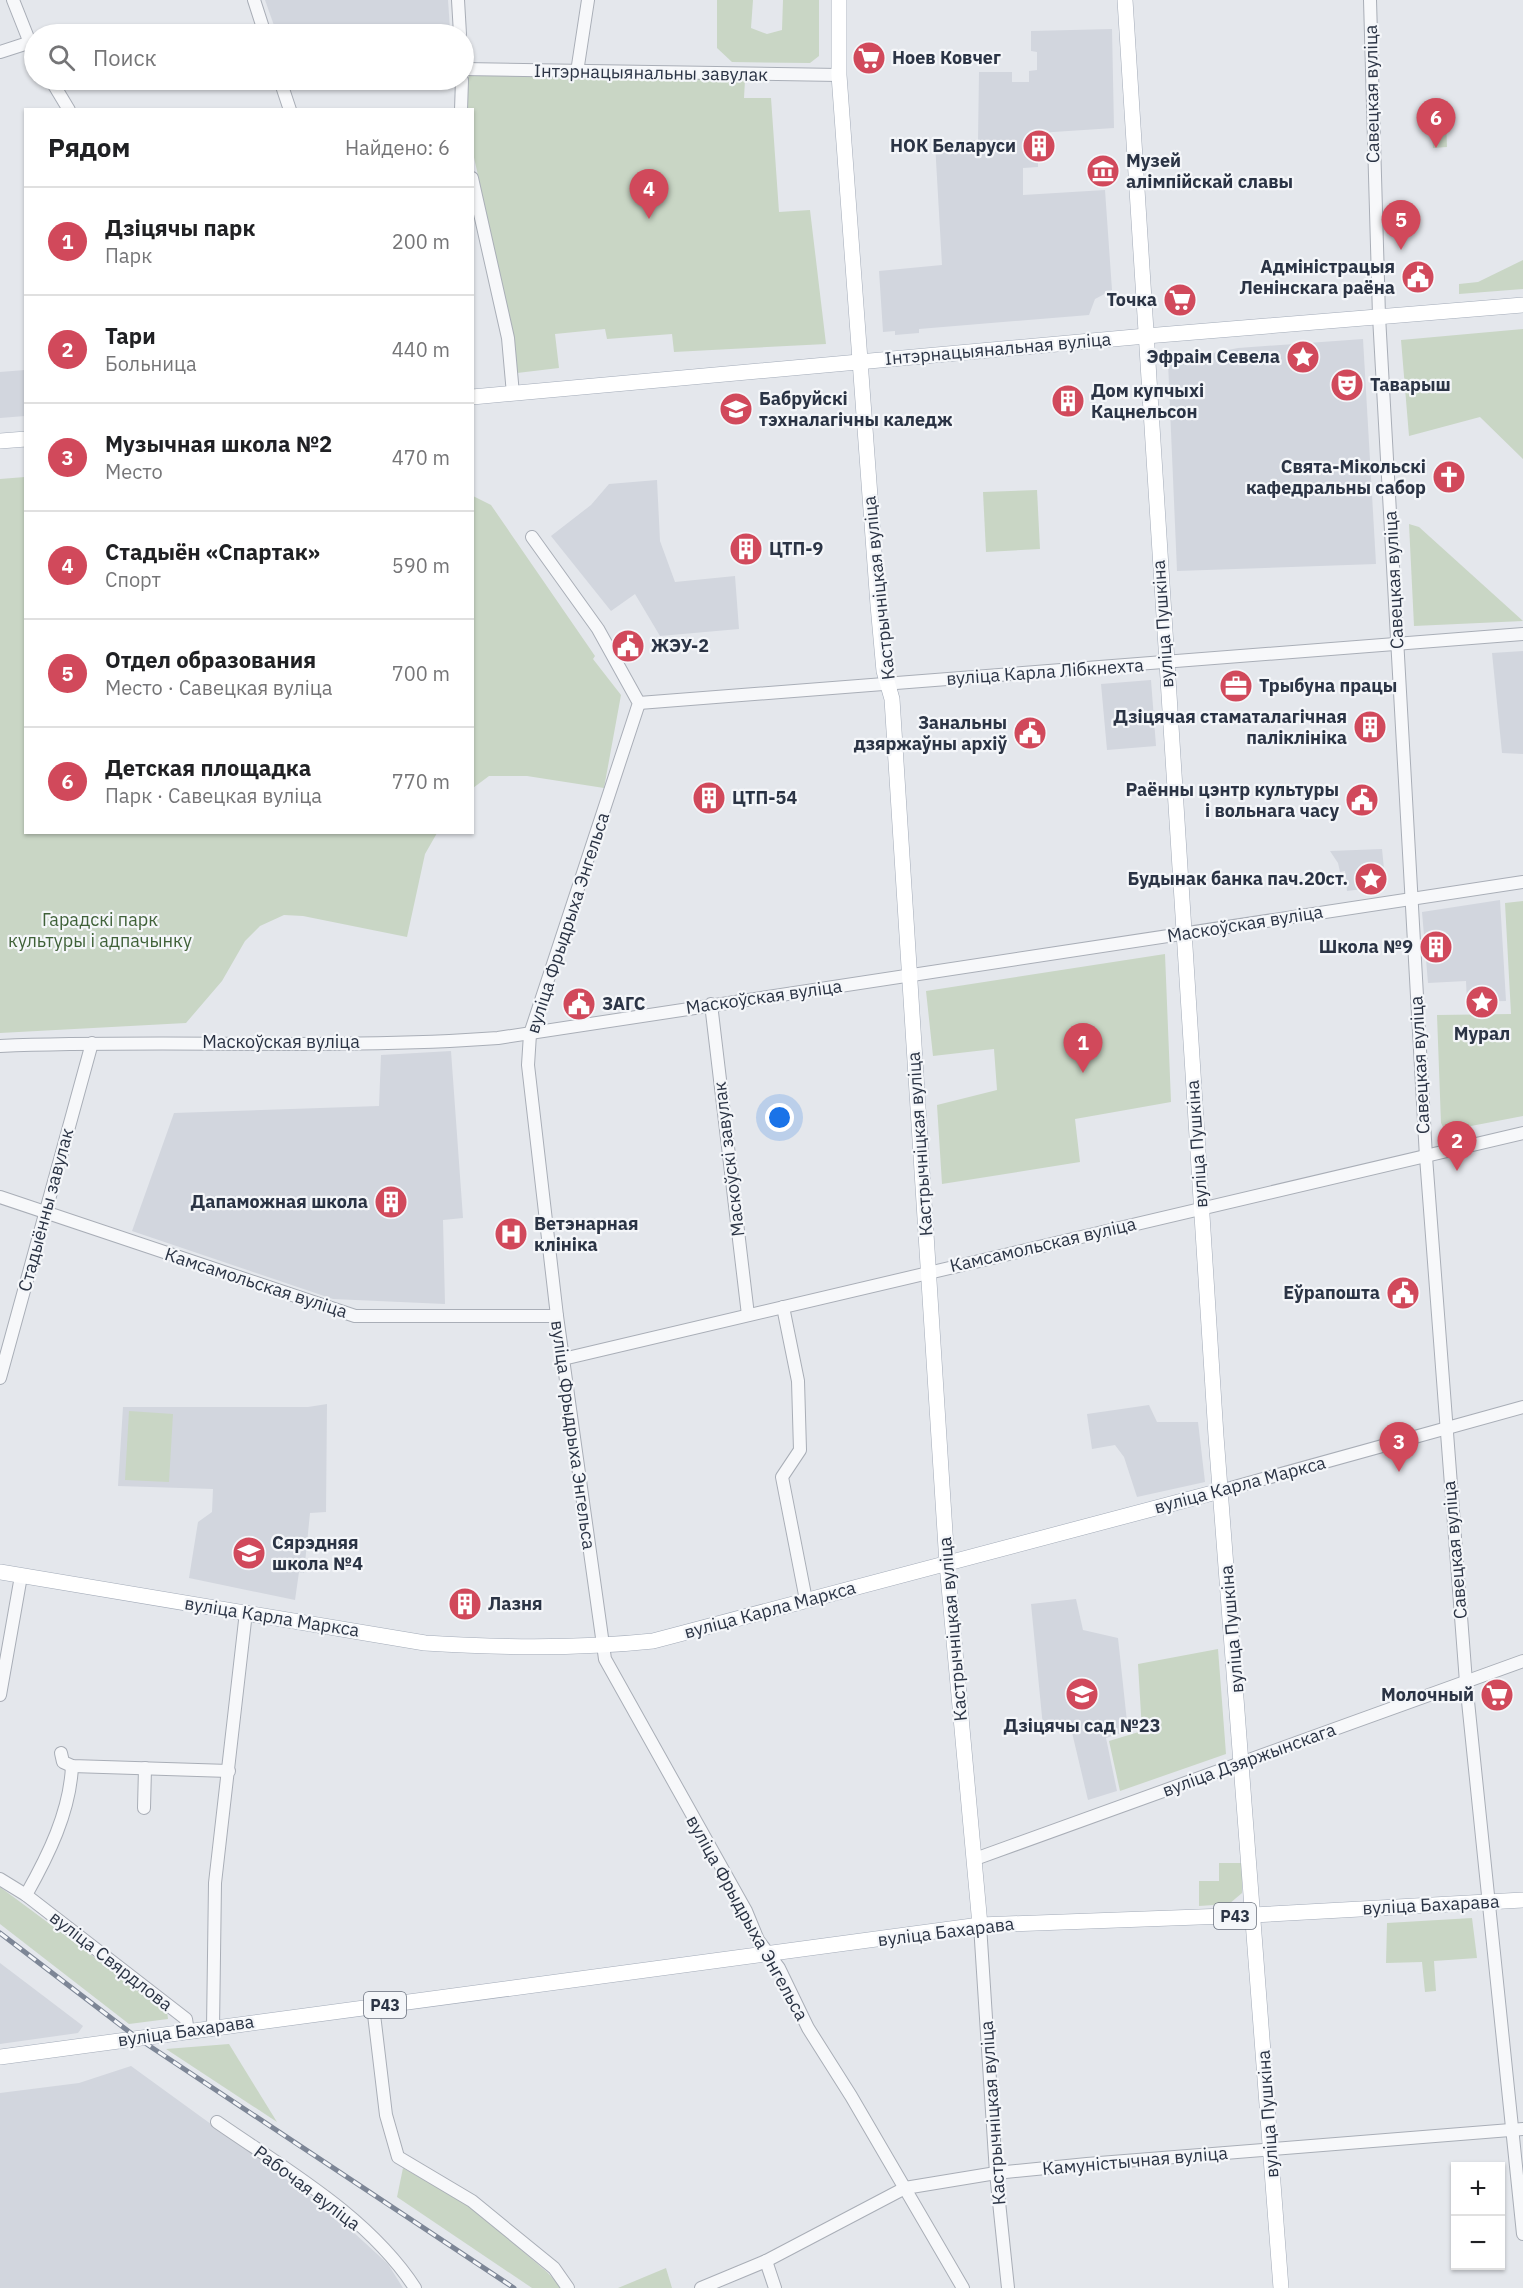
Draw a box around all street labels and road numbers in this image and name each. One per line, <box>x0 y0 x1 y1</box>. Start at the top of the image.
street label: Савецкая вуліца <box>1359 24 1384 163</box>
street label: Інтэрнацыянальны завулак <box>534 59 768 86</box>
street label: Інтэрнацыянальная вуліца <box>884 327 1113 370</box>
street label: Кастрычніцкая вуліца <box>857 494 900 681</box>
street label: Савецкая вуліца <box>1378 510 1409 650</box>
street label: вуліца Пушкіна <box>1147 559 1178 689</box>
street label: вуліца Карла Лібкнехта <box>945 653 1145 690</box>
street label: вуліца Фрыдрыха Энгельса <box>521 809 614 1036</box>
street label: Маскоўская вуліца <box>1165 900 1325 947</box>
street label: Маскоўская вуліца <box>684 974 844 1019</box>
street label: Савецкая вуліца <box>1404 995 1435 1135</box>
street label: Маскоўская вуліца <box>202 1030 360 1053</box>
street label: Кастрычніцкая вуліца <box>902 1051 937 1237</box>
street label: вуліца Пушкіна <box>1181 1079 1212 1209</box>
street label: Маскоўскі завулак <box>708 1080 749 1238</box>
street label: Стадыённы завулак <box>13 1125 78 1294</box>
street label: Камсамольская вуліца <box>947 1212 1139 1277</box>
street label: Камсамольская вуліца <box>162 1242 351 1323</box>
street label: вуліца Фрыдрыха Энгельса <box>546 1319 601 1551</box>
street label: вуліца Карла Маркса <box>1152 1450 1329 1518</box>
street label: Савецкая вуліца <box>1437 1480 1472 1620</box>
street label: Кастрычніцкая вуліца <box>933 1536 972 1722</box>
street label: вуліца Пушкіна <box>1214 1564 1249 1694</box>
street label: вуліца Карла Маркса <box>682 1575 859 1643</box>
street label: вуліца Карла Маркса <box>183 1591 362 1642</box>
street label: вуліца Дзяржынскага <box>1159 1717 1339 1802</box>
street label: вуліца Фрыдрыха Энгельса <box>681 1811 814 2025</box>
street label: вуліца Бахарава <box>1362 1889 1501 1920</box>
road number: Р43 <box>1214 1903 1256 1929</box>
street label: вуліца Свярдлова <box>45 1905 178 2016</box>
street label: вуліца Бахарава <box>876 1912 1016 1951</box>
road number: Р43 <box>364 1992 406 2018</box>
street label: вуліца Бахарава <box>116 2010 256 2051</box>
street label: Кастрычніцкая вуліца <box>975 2020 1010 2206</box>
street label: вуліца Пушкіна <box>1252 2049 1283 2179</box>
street label: Рабочая вуліца <box>249 2140 365 2235</box>
street label: Камуністычная вуліца <box>1041 2141 1229 2180</box>

